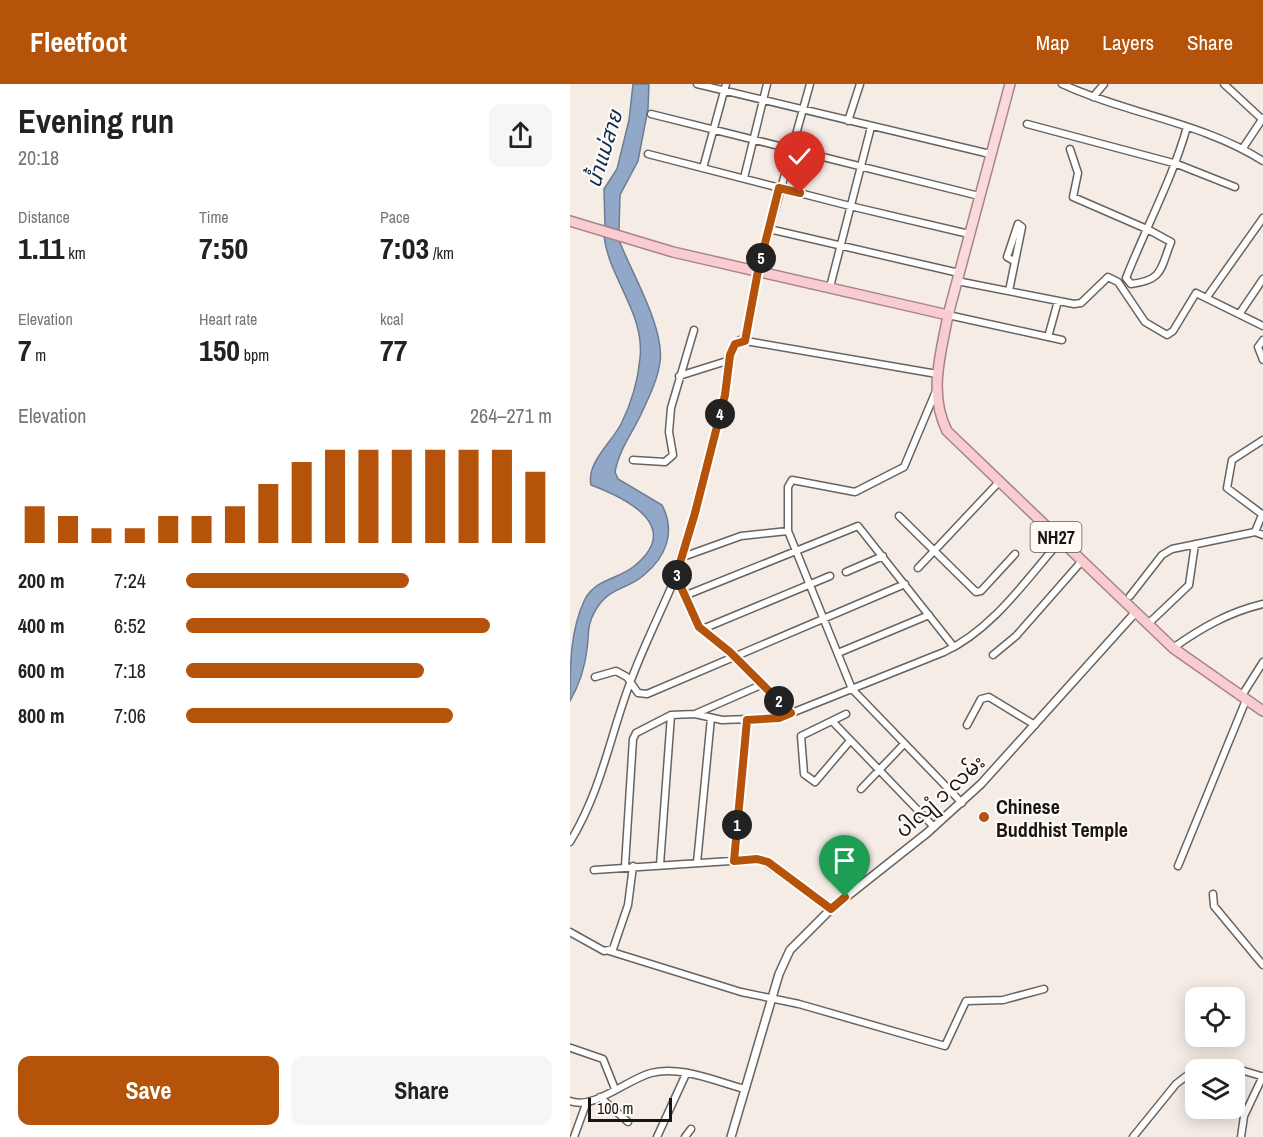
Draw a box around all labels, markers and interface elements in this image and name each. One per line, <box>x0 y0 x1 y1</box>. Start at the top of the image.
text: Fleetfoot <box>30 23 127 61</box>
text: Map <box>1036 28 1069 57</box>
text: Layers <box>1102 28 1154 57</box>
text: Share <box>1187 28 1233 57</box>
text: Evening run <box>18 99 174 143</box>
button: share <box>489 104 552 167</box>
water label: น้ำแม่สาย <box>579 105 630 191</box>
pin <box>774 131 825 193</box>
icon: check <box>783 140 816 173</box>
text: 20:18 <box>18 144 59 171</box>
text: Distance <box>18 206 70 228</box>
text: Time <box>199 206 229 228</box>
text: Pace <box>380 206 410 228</box>
text: 1.11 <box>18 228 65 268</box>
text: 7:50 <box>199 228 248 268</box>
text: 7:03 <box>380 228 429 268</box>
text: km <box>65 242 86 264</box>
text: /km <box>429 242 454 264</box>
pin: 5 <box>746 243 776 273</box>
text: 5 <box>757 247 765 269</box>
text: Elevation <box>18 308 73 330</box>
text: Heart rate <box>199 308 257 330</box>
text: kcal <box>380 308 403 330</box>
text: 7 <box>18 330 32 370</box>
text: 150 <box>199 330 240 370</box>
text: 77 <box>380 330 407 370</box>
text: m <box>32 344 46 366</box>
text: bpm <box>240 344 269 366</box>
pin: 4 <box>705 399 735 429</box>
text: Elevation <box>18 402 86 429</box>
text: 264–271 m <box>470 402 552 429</box>
text: 4 <box>716 403 724 425</box>
road number: NH27 <box>1030 522 1082 552</box>
pin: 3 <box>662 560 692 590</box>
text: 3 <box>673 564 681 586</box>
text: 200 m <box>18 567 65 594</box>
text: 7:24 <box>114 567 146 594</box>
text: 400 m <box>18 612 65 639</box>
text: 6:52 <box>114 612 146 639</box>
text: 600 m <box>18 657 65 684</box>
text: 7:18 <box>114 657 146 684</box>
pin: 2 <box>764 686 794 716</box>
text: 2 <box>775 690 783 712</box>
text: 800 m <box>18 702 65 729</box>
text: 7:06 <box>114 702 146 729</box>
street label: ပါလျံ ၁ လမ်း <box>890 749 992 845</box>
place label: Chinese Buddhist Temple <box>996 793 1128 843</box>
pin: 1 <box>722 810 752 840</box>
marker: Chinese Buddhist Temple <box>977 810 991 824</box>
text: 1 <box>733 814 741 836</box>
pin <box>819 835 870 897</box>
icon: arrive <box>828 844 861 877</box>
map controls <box>1185 987 1245 1119</box>
button: locate <box>1185 987 1245 1047</box>
button: Save <box>18 1056 279 1125</box>
button: Share <box>291 1056 552 1125</box>
button: layers <box>1185 1059 1245 1119</box>
scale bar <box>588 1095 672 1122</box>
text: 100 m <box>597 1097 633 1119</box>

